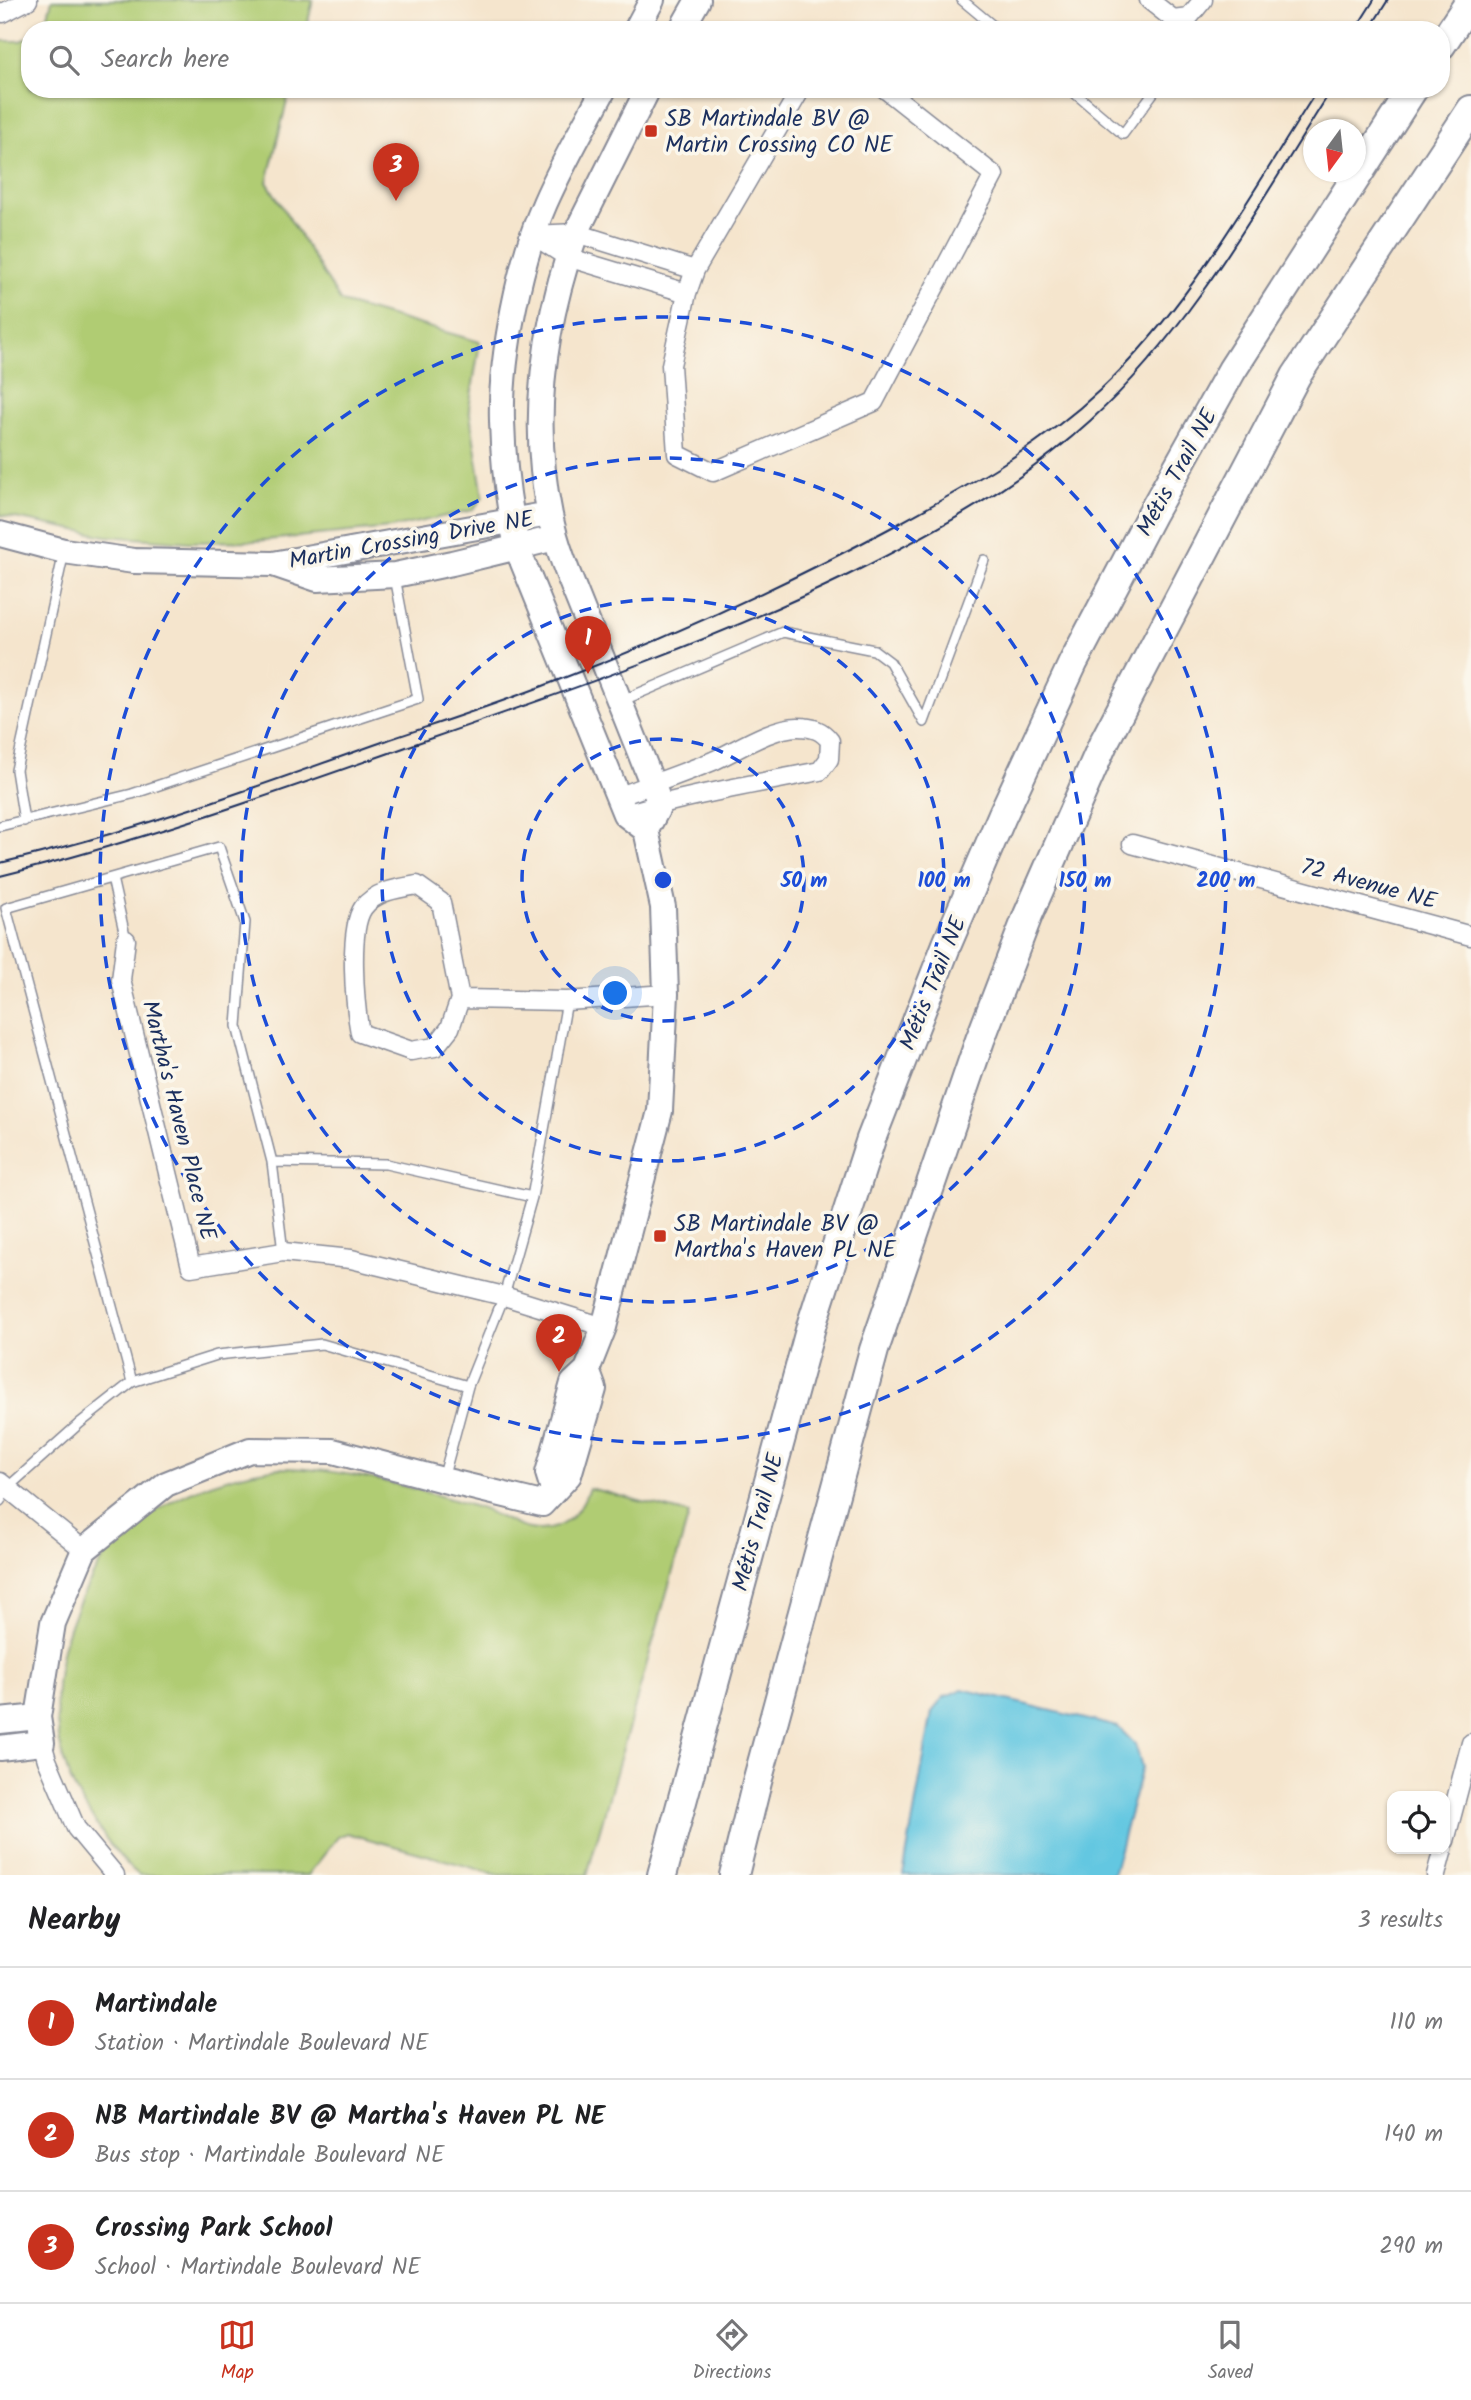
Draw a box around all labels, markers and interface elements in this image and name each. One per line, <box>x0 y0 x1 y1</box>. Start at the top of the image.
search box <box>21 21 1450 98</box>
text: Search here <box>101 39 229 81</box>
icon: search <box>45 41 83 79</box>
place label: SB Martindale BV @ Martin Crossing CO NE <box>665 102 893 164</box>
north arrow <box>1303 119 1366 182</box>
marker: SB Martindale BV @ Martin Crossing CO NE <box>643 123 659 139</box>
pin: 3 <box>373 143 419 201</box>
street label: Métis Trail NE <box>1128 402 1228 544</box>
street label: Martin Crossing Drive NE <box>286 502 537 580</box>
pin: 1 <box>565 616 611 674</box>
street label: 72 Avenue NE <box>1297 850 1441 920</box>
text: 50 m <box>780 865 827 898</box>
text: 100 m <box>917 865 971 898</box>
text: 150 m <box>1058 865 1112 898</box>
text: 200 m <box>1196 865 1256 898</box>
centre of rings <box>651 868 675 892</box>
street label: Métis Trail NE <box>891 911 977 1056</box>
your location <box>598 976 632 1010</box>
street label: Martha's Haven Place NE <box>131 997 225 1245</box>
place label: SB Martindale BV @ Martha's Haven PL NE <box>674 1207 896 1269</box>
marker: SB Martindale BV @ Martha's Haven PL NE <box>652 1228 668 1244</box>
pin: 2 <box>536 1314 582 1372</box>
street label: Métis Trail NE <box>723 1449 795 1596</box>
map controls <box>1387 1791 1450 1854</box>
button: locate <box>1387 1791 1450 1854</box>
text: Nearby <box>28 1897 120 1945</box>
text: 3 results <box>1357 1903 1443 1939</box>
text: Martindale <box>95 1984 217 2026</box>
text: 1 <box>48 2005 54 2041</box>
text: 110 m <box>1390 2005 1443 2041</box>
text: Station · Martindale Boulevard NE <box>95 2026 428 2062</box>
text: NB Martindale BV @ Martha's Haven PL NE <box>95 2096 605 2138</box>
text: 2 <box>44 2117 58 2153</box>
text: 140 m <box>1384 2117 1443 2153</box>
text: Bus stop · Martindale Boulevard NE <box>95 2138 444 2174</box>
text: Crossing Park School <box>95 2208 332 2250</box>
text: 3 <box>45 2229 57 2265</box>
text: 290 m <box>1379 2229 1443 2265</box>
text: School · Martindale Boulevard NE <box>95 2250 421 2286</box>
tab: Map <box>218 2316 256 2388</box>
tab: Directions <box>693 2316 771 2388</box>
tab: Saved <box>1208 2316 1253 2388</box>

